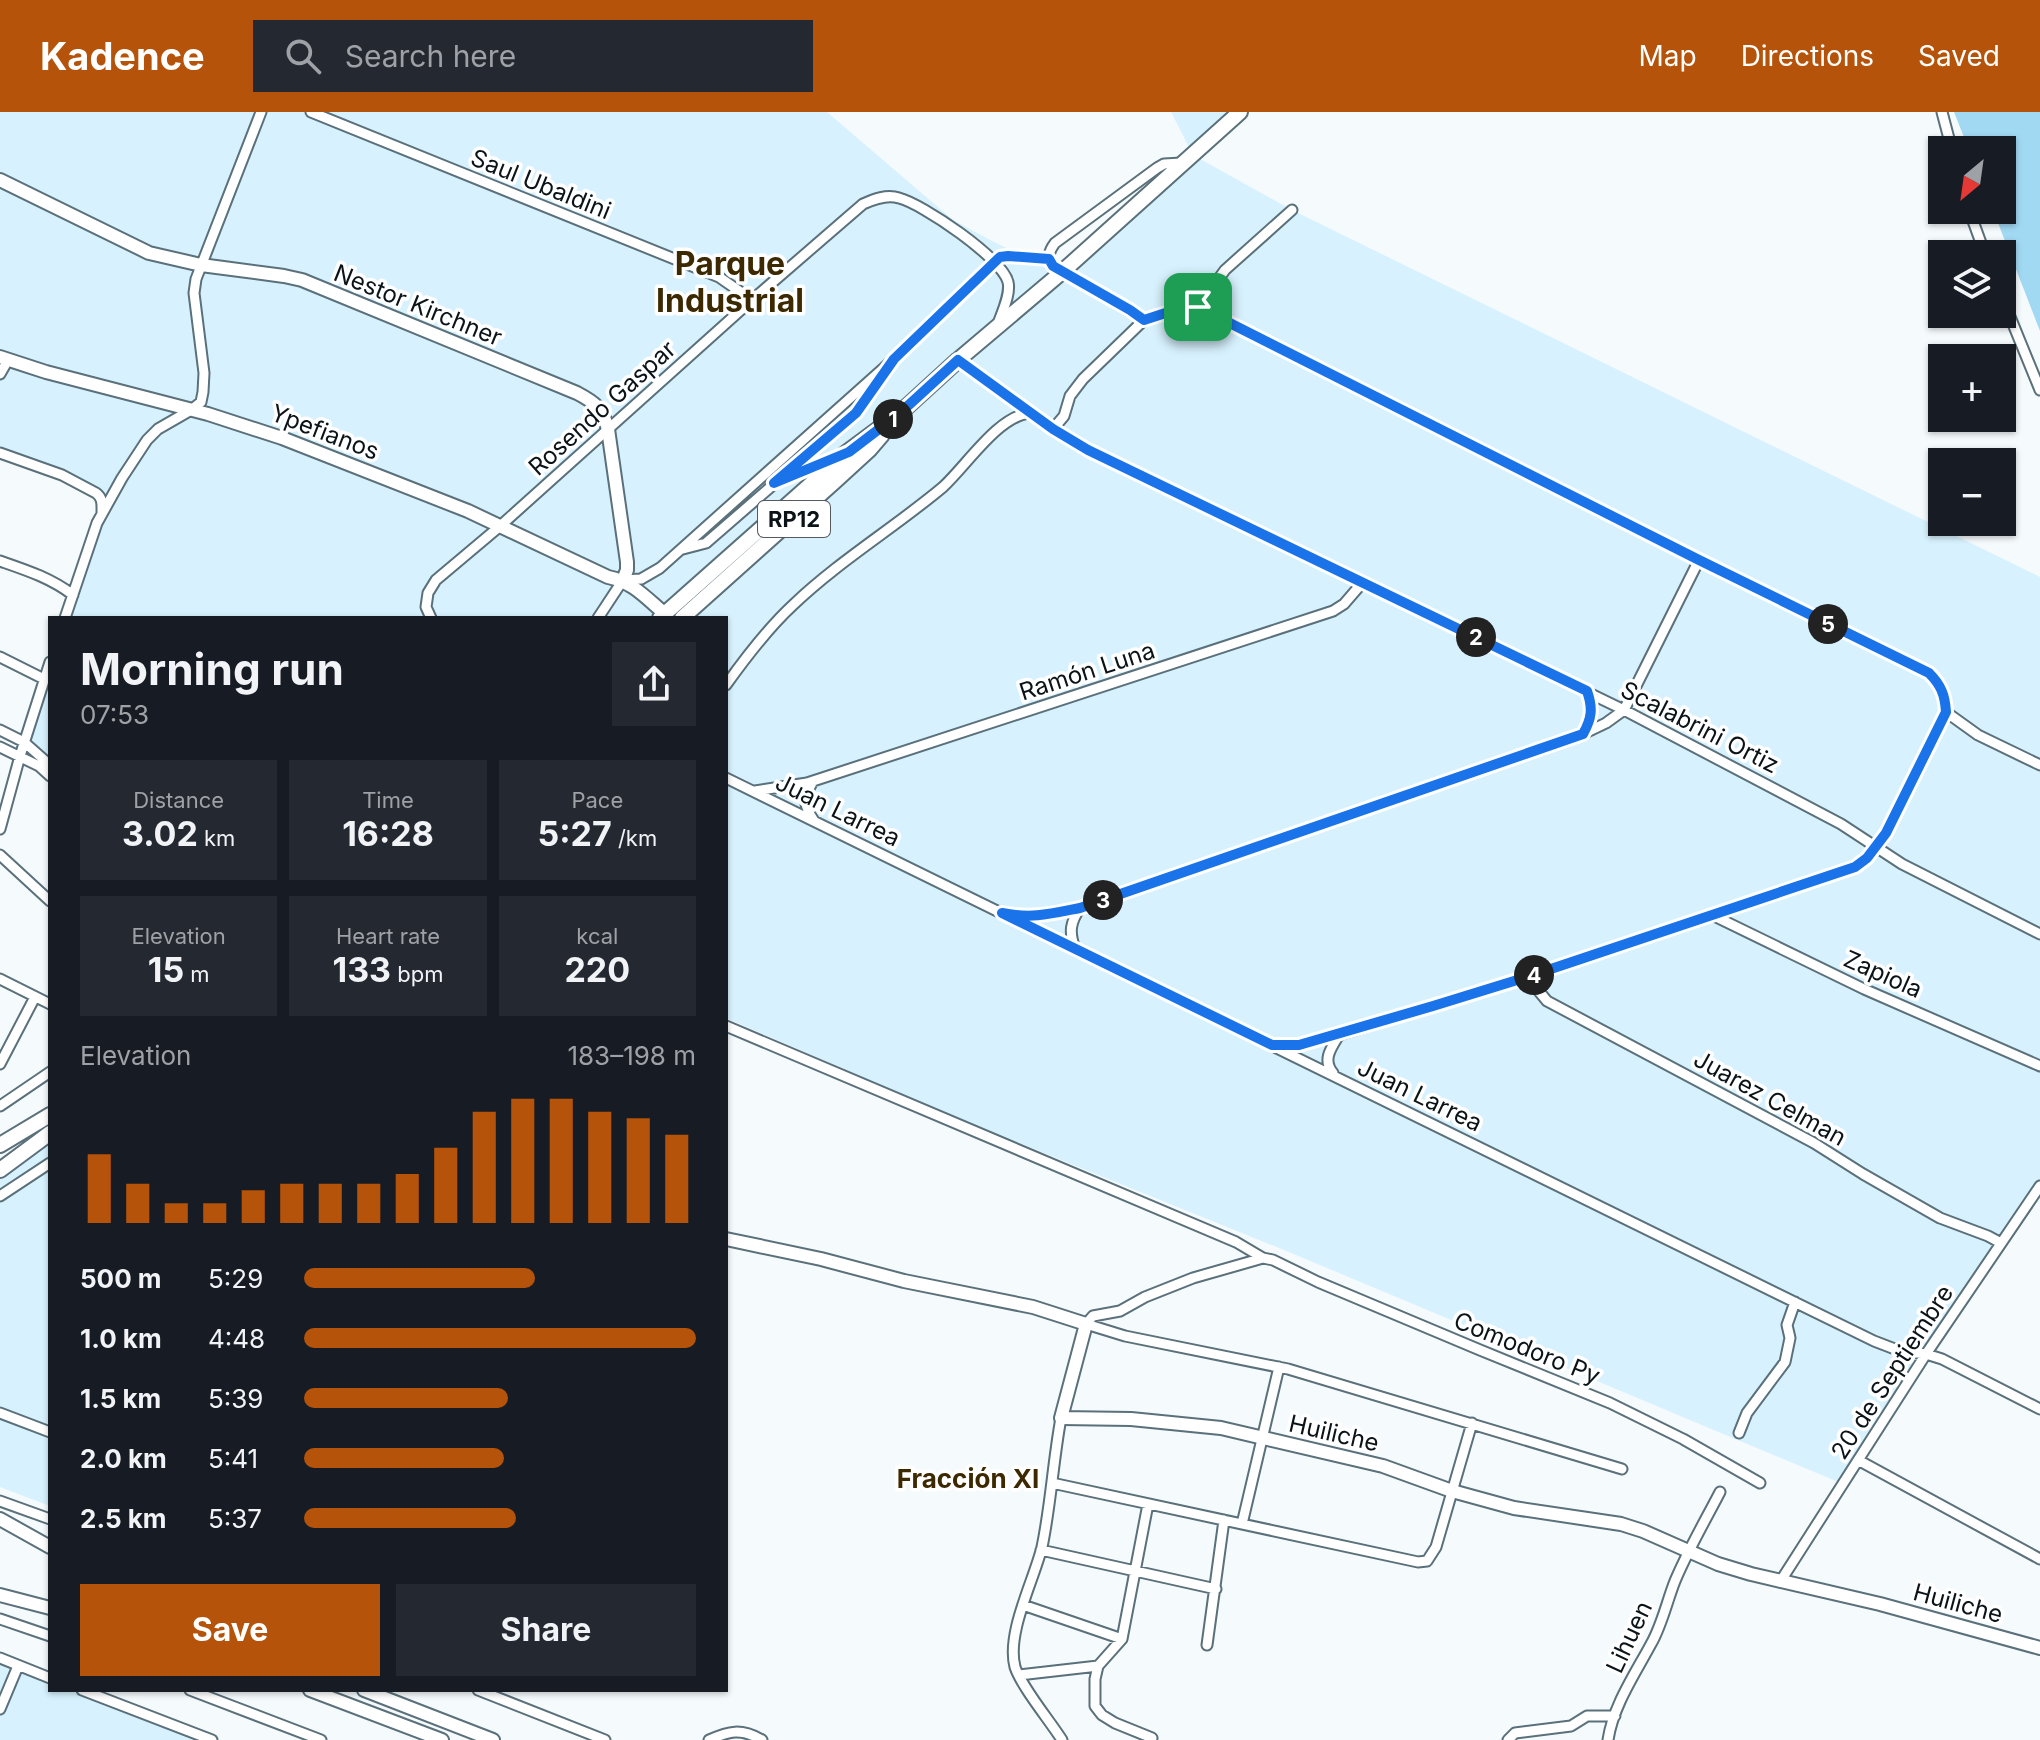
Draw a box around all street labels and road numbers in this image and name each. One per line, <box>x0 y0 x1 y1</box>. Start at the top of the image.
street label: Saul Ubaldini <box>467 143 615 225</box>
street label: Nestor Kirchner <box>330 258 506 352</box>
street label: Rosendo Gaspar <box>523 334 681 482</box>
street label: Ypefianos <box>267 398 383 466</box>
road number: RP12 <box>758 501 830 537</box>
street label: Ramón Luna <box>1016 635 1158 707</box>
street label: Scalabrini Ortiz <box>1616 675 1784 779</box>
street label: Juan Larrea <box>771 767 905 853</box>
street label: Zapiola <box>1839 944 1927 1004</box>
street label: Juarez Celman <box>1689 1044 1851 1152</box>
street label: Juan Larrea <box>1353 1052 1487 1138</box>
street label: 20 de Septiembre <box>1825 1279 1959 1465</box>
street label: Comodoro Py <box>1450 1306 1604 1390</box>
street label: Huiliche <box>1286 1409 1382 1457</box>
street label: Huiliche <box>1910 1577 2006 1629</box>
street label: Lihuen <box>1600 1596 1658 1678</box>

